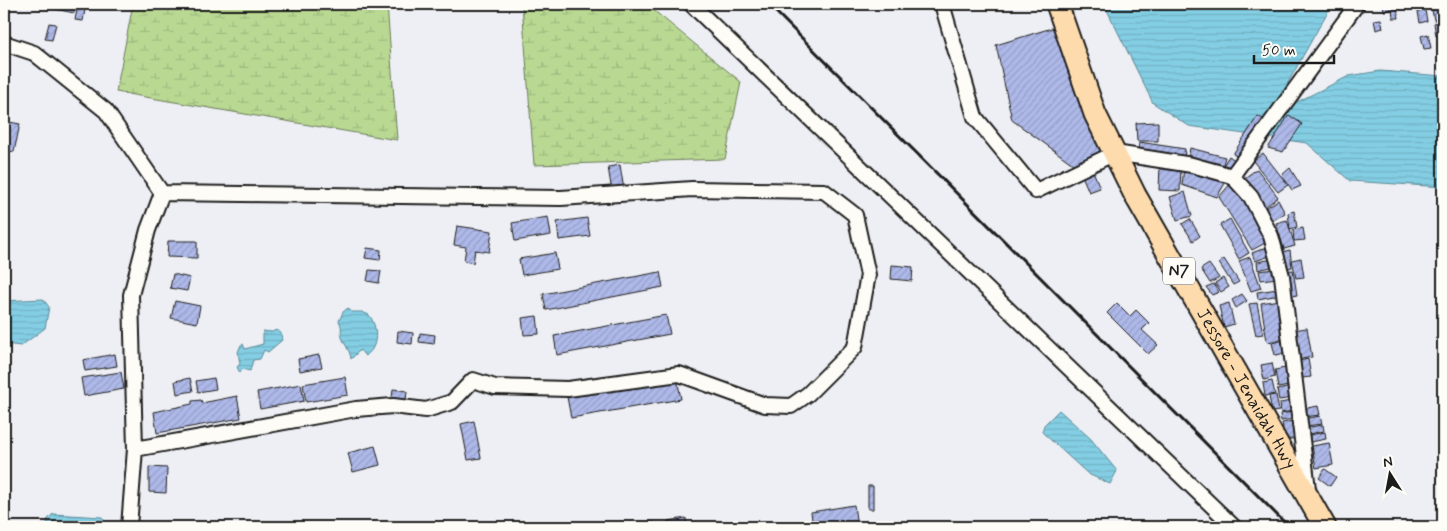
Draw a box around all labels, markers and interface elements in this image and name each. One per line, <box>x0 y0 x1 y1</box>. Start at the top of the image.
scale bar <box>1254 32 1334 64</box>
text: 50 m <box>1262 41 1296 61</box>
road number: N7 <box>1163 258 1195 284</box>
street label: Jessore - Jenaidah Hwy <box>1190 304 1301 474</box>
north arrow <box>1364 448 1414 498</box>
text: N <box>1381 452 1394 472</box>

